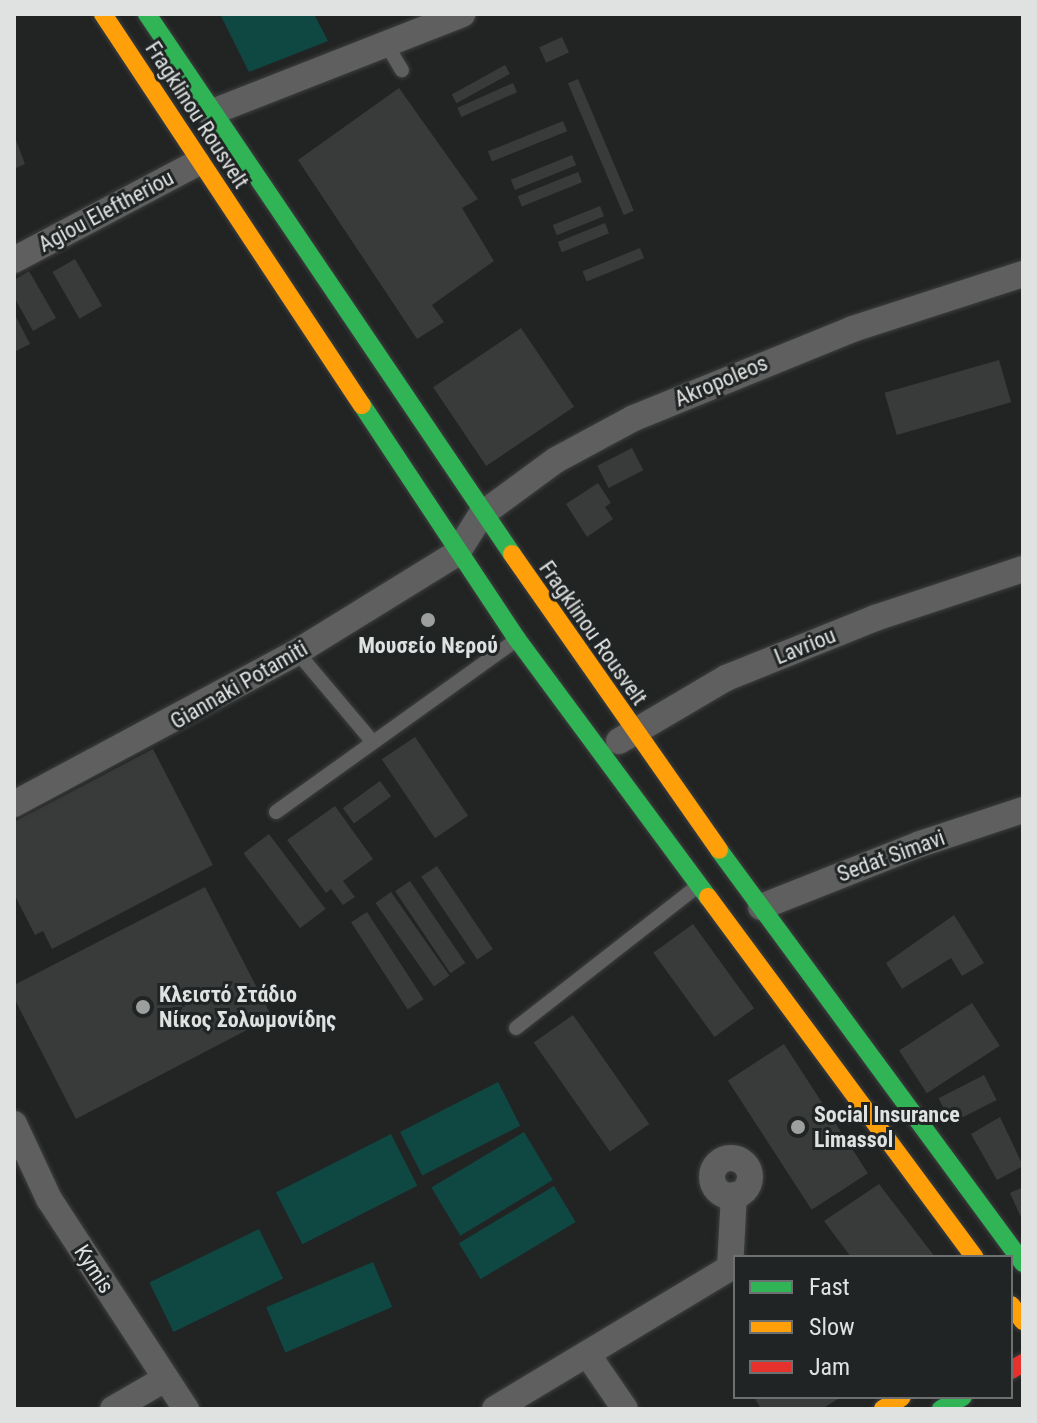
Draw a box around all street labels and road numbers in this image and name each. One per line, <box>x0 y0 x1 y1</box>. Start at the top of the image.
street label: Fragklinou Rousvelt <box>140 37 254 193</box>
street label: Agiou Eleftheriou <box>34 164 178 258</box>
street label: Akropoleos <box>671 350 771 412</box>
street label: Fragklinou Rousvelt <box>533 556 653 710</box>
street label: Lavriou <box>771 622 839 670</box>
street label: Giannaki Potamiti <box>166 635 312 735</box>
street label: Sedat Simavi <box>834 824 948 888</box>
street label: Kymis <box>69 1240 119 1298</box>

